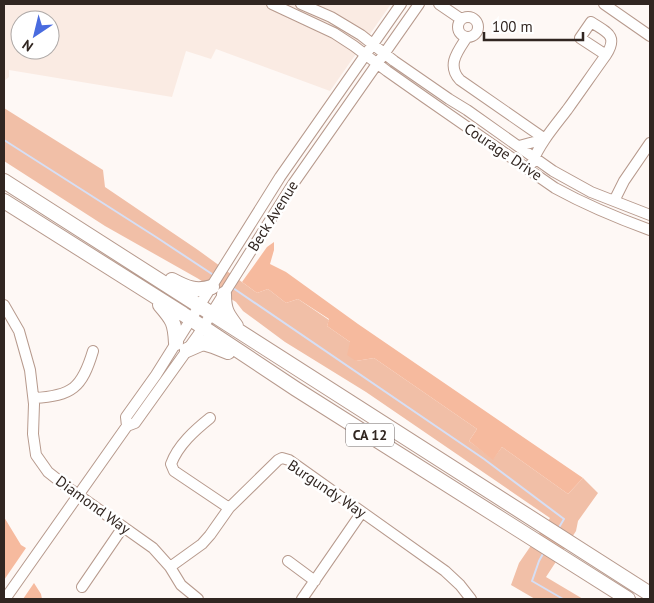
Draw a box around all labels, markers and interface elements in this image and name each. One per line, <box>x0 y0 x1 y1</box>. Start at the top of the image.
north arrow <box>10 10 60 60</box>
scale bar <box>484 10 583 42</box>
text: 100 m <box>492 17 533 36</box>
text: N <box>19 36 36 56</box>
street label: Courage Drive <box>461 119 546 185</box>
street label: Beck Avenue <box>243 177 302 255</box>
road number: CA 12 <box>346 424 394 446</box>
street label: Burgundy Way <box>284 455 370 522</box>
street label: Diamond Way <box>52 471 134 538</box>

